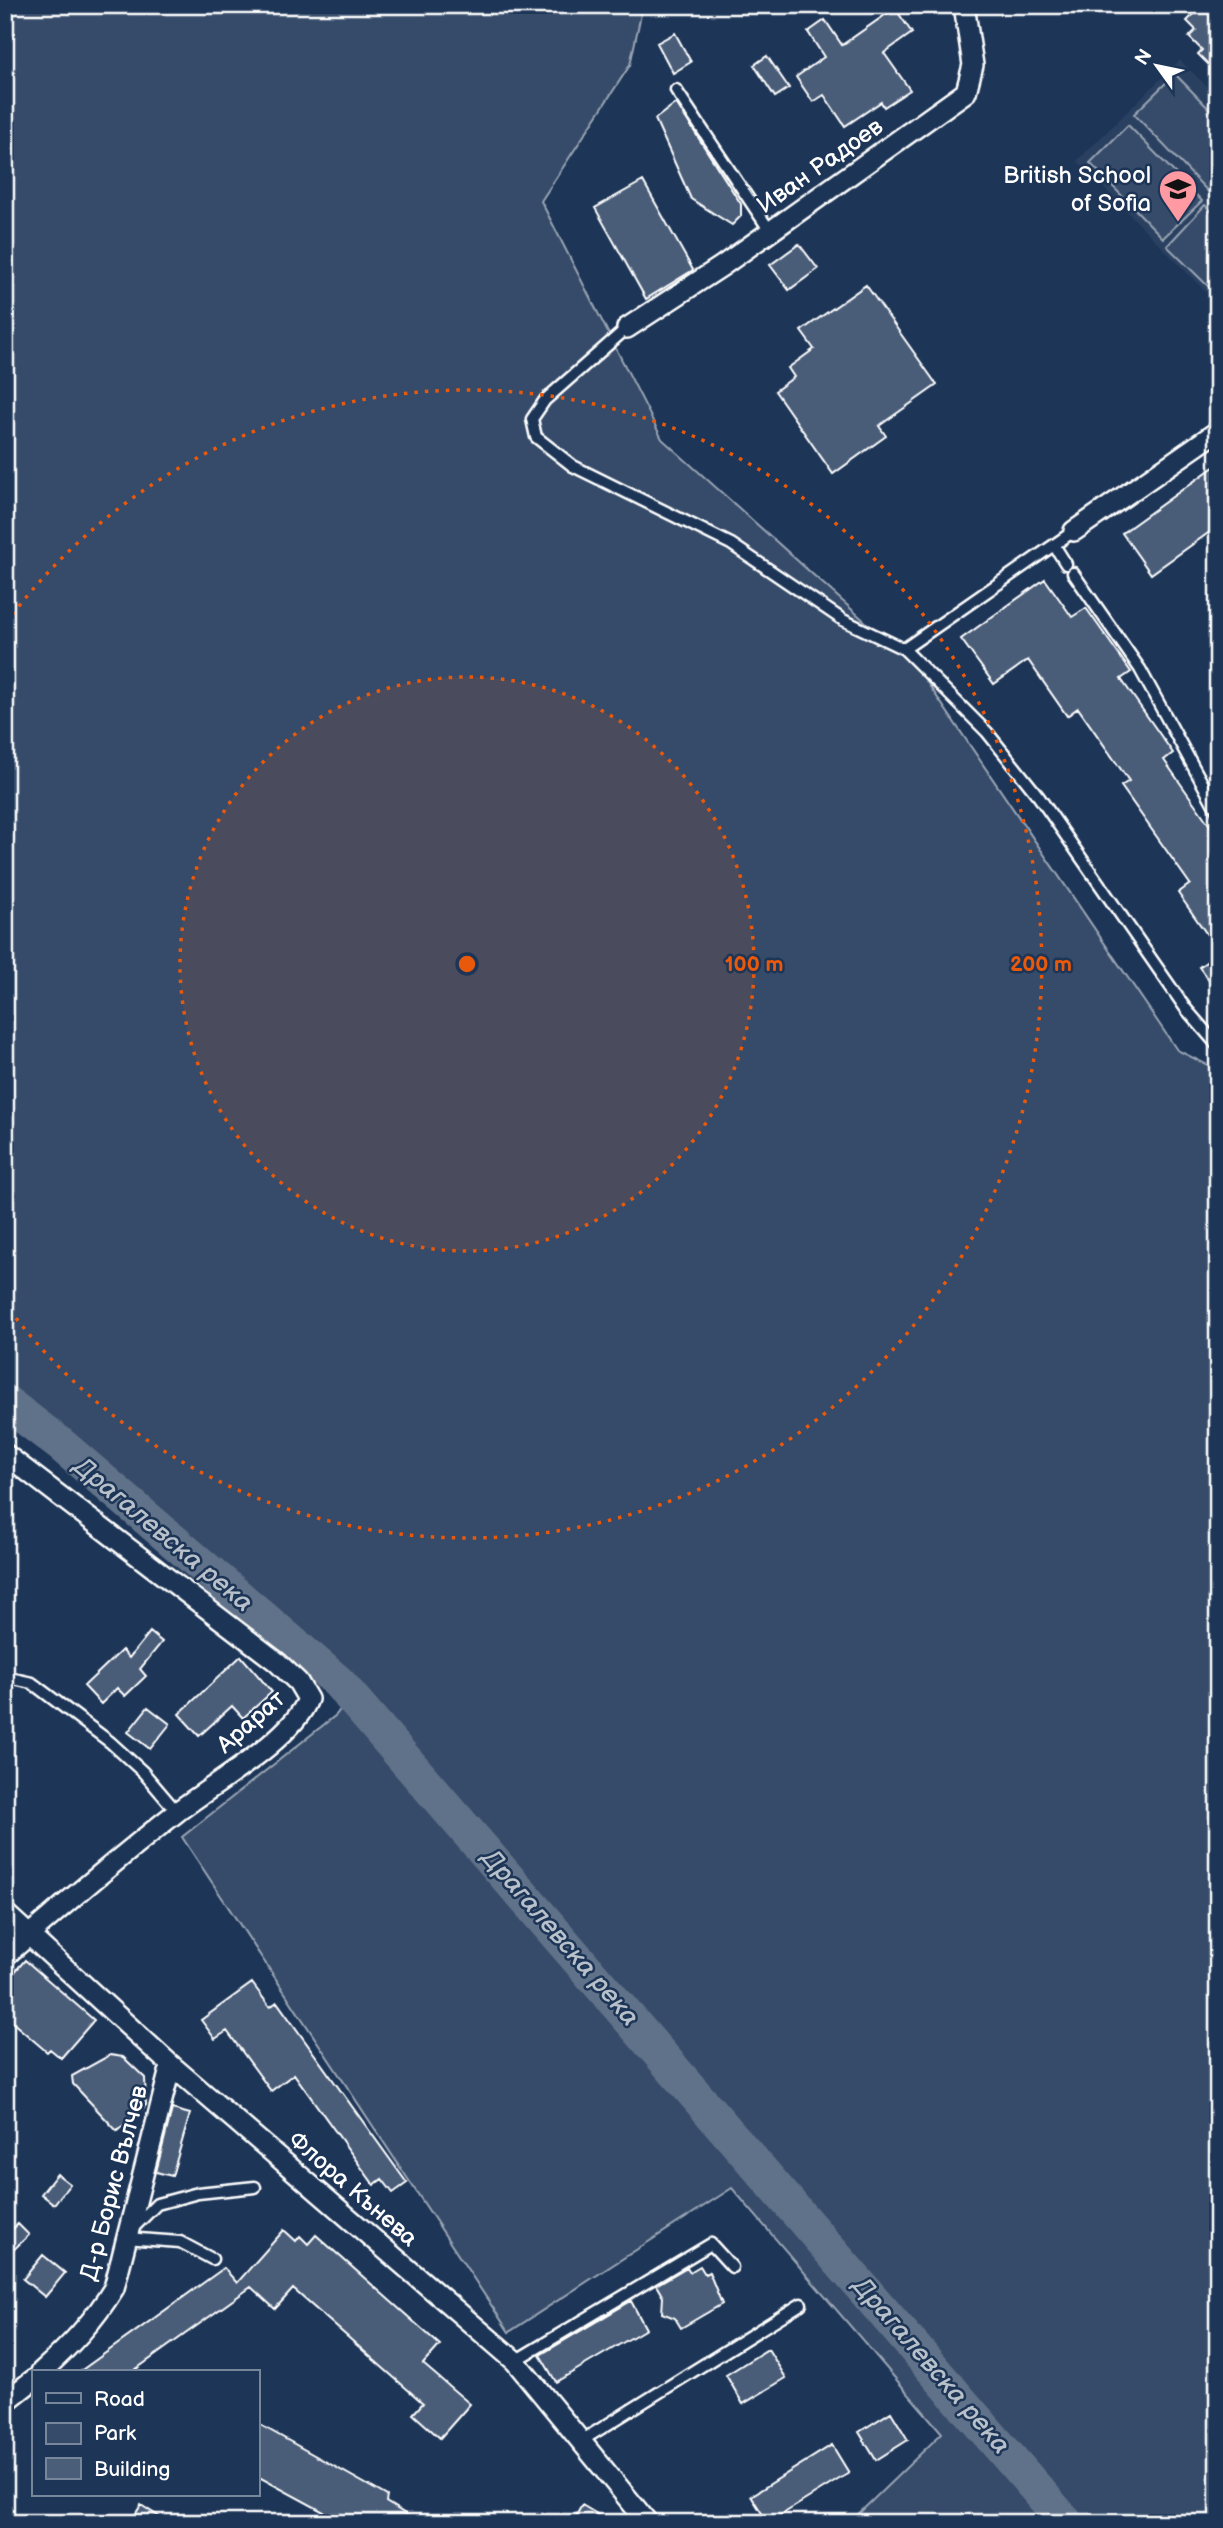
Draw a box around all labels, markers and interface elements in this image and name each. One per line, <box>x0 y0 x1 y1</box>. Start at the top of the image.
north arrow <box>1122 32 1192 102</box>
text: N <box>1130 45 1158 70</box>
street label: Иван Радоев <box>751 112 889 220</box>
place label: British School of Sofia <box>1003 161 1151 218</box>
school or university icon: British School of Sofia <box>1157 168 1199 223</box>
centre of rings <box>455 952 479 976</box>
text: 100 m <box>725 952 783 977</box>
text: 200 m <box>1010 952 1072 977</box>
water label: Драгалевска река <box>66 1450 259 1619</box>
street label: Арарат <box>210 1684 291 1760</box>
water label: Драгалевска река <box>473 1842 645 2033</box>
street label: Д-р Борис Вълчев <box>74 2082 154 2284</box>
street label: Флора Кънева <box>282 2125 424 2253</box>
water label: Драгалевска река <box>844 2270 1016 2461</box>
legend <box>32 2370 259 2496</box>
text: Road <box>94 2387 145 2412</box>
text: Park <box>94 2421 137 2446</box>
text: Building <box>94 2457 170 2482</box>

